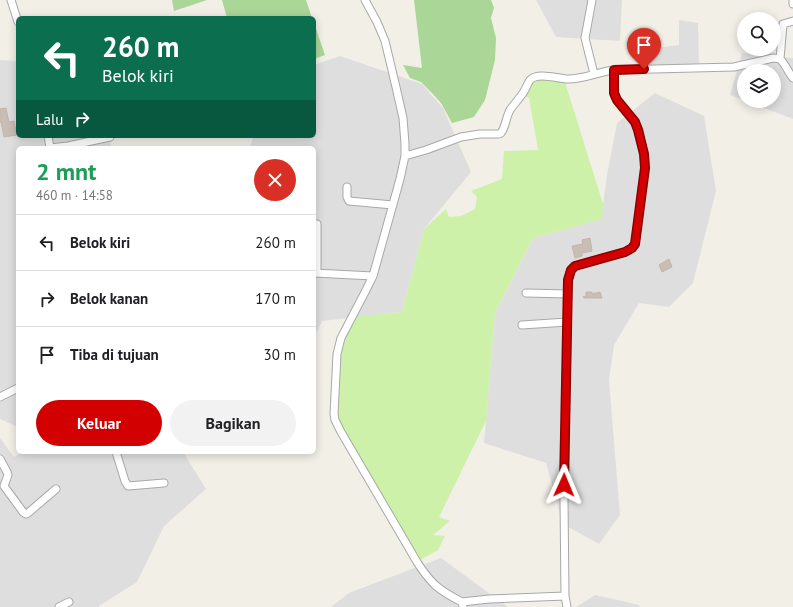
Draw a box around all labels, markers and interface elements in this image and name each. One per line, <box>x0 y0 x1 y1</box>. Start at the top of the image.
map controls <box>737 12 781 108</box>
button: search <box>737 12 781 56</box>
text: 260 m <box>102 28 179 65</box>
pin <box>627 28 661 69</box>
icon: left <box>36 32 88 84</box>
icon: arrive <box>633 34 655 56</box>
text: Belok kiri <box>102 64 174 87</box>
button: layers <box>737 64 781 108</box>
icon: right <box>71 108 93 130</box>
text: Lalu <box>36 110 63 129</box>
text: 2 mnt <box>36 156 96 187</box>
button: close <box>254 159 296 201</box>
text: 460 m · 14:58 <box>36 187 113 204</box>
icon: left <box>36 232 58 254</box>
text: Belok kiri <box>70 233 130 252</box>
text: 260 m <box>255 233 296 252</box>
icon: right <box>36 288 58 310</box>
text: Belok kanan <box>70 289 148 308</box>
text: 170 m <box>255 289 296 308</box>
icon: arrive <box>36 344 58 366</box>
text: Tiba di tujuan <box>70 345 159 364</box>
text: 30 m <box>263 345 296 364</box>
button: Keluar <box>36 400 162 446</box>
button: Bagikan <box>170 400 296 446</box>
position arrow <box>543 464 585 506</box>

